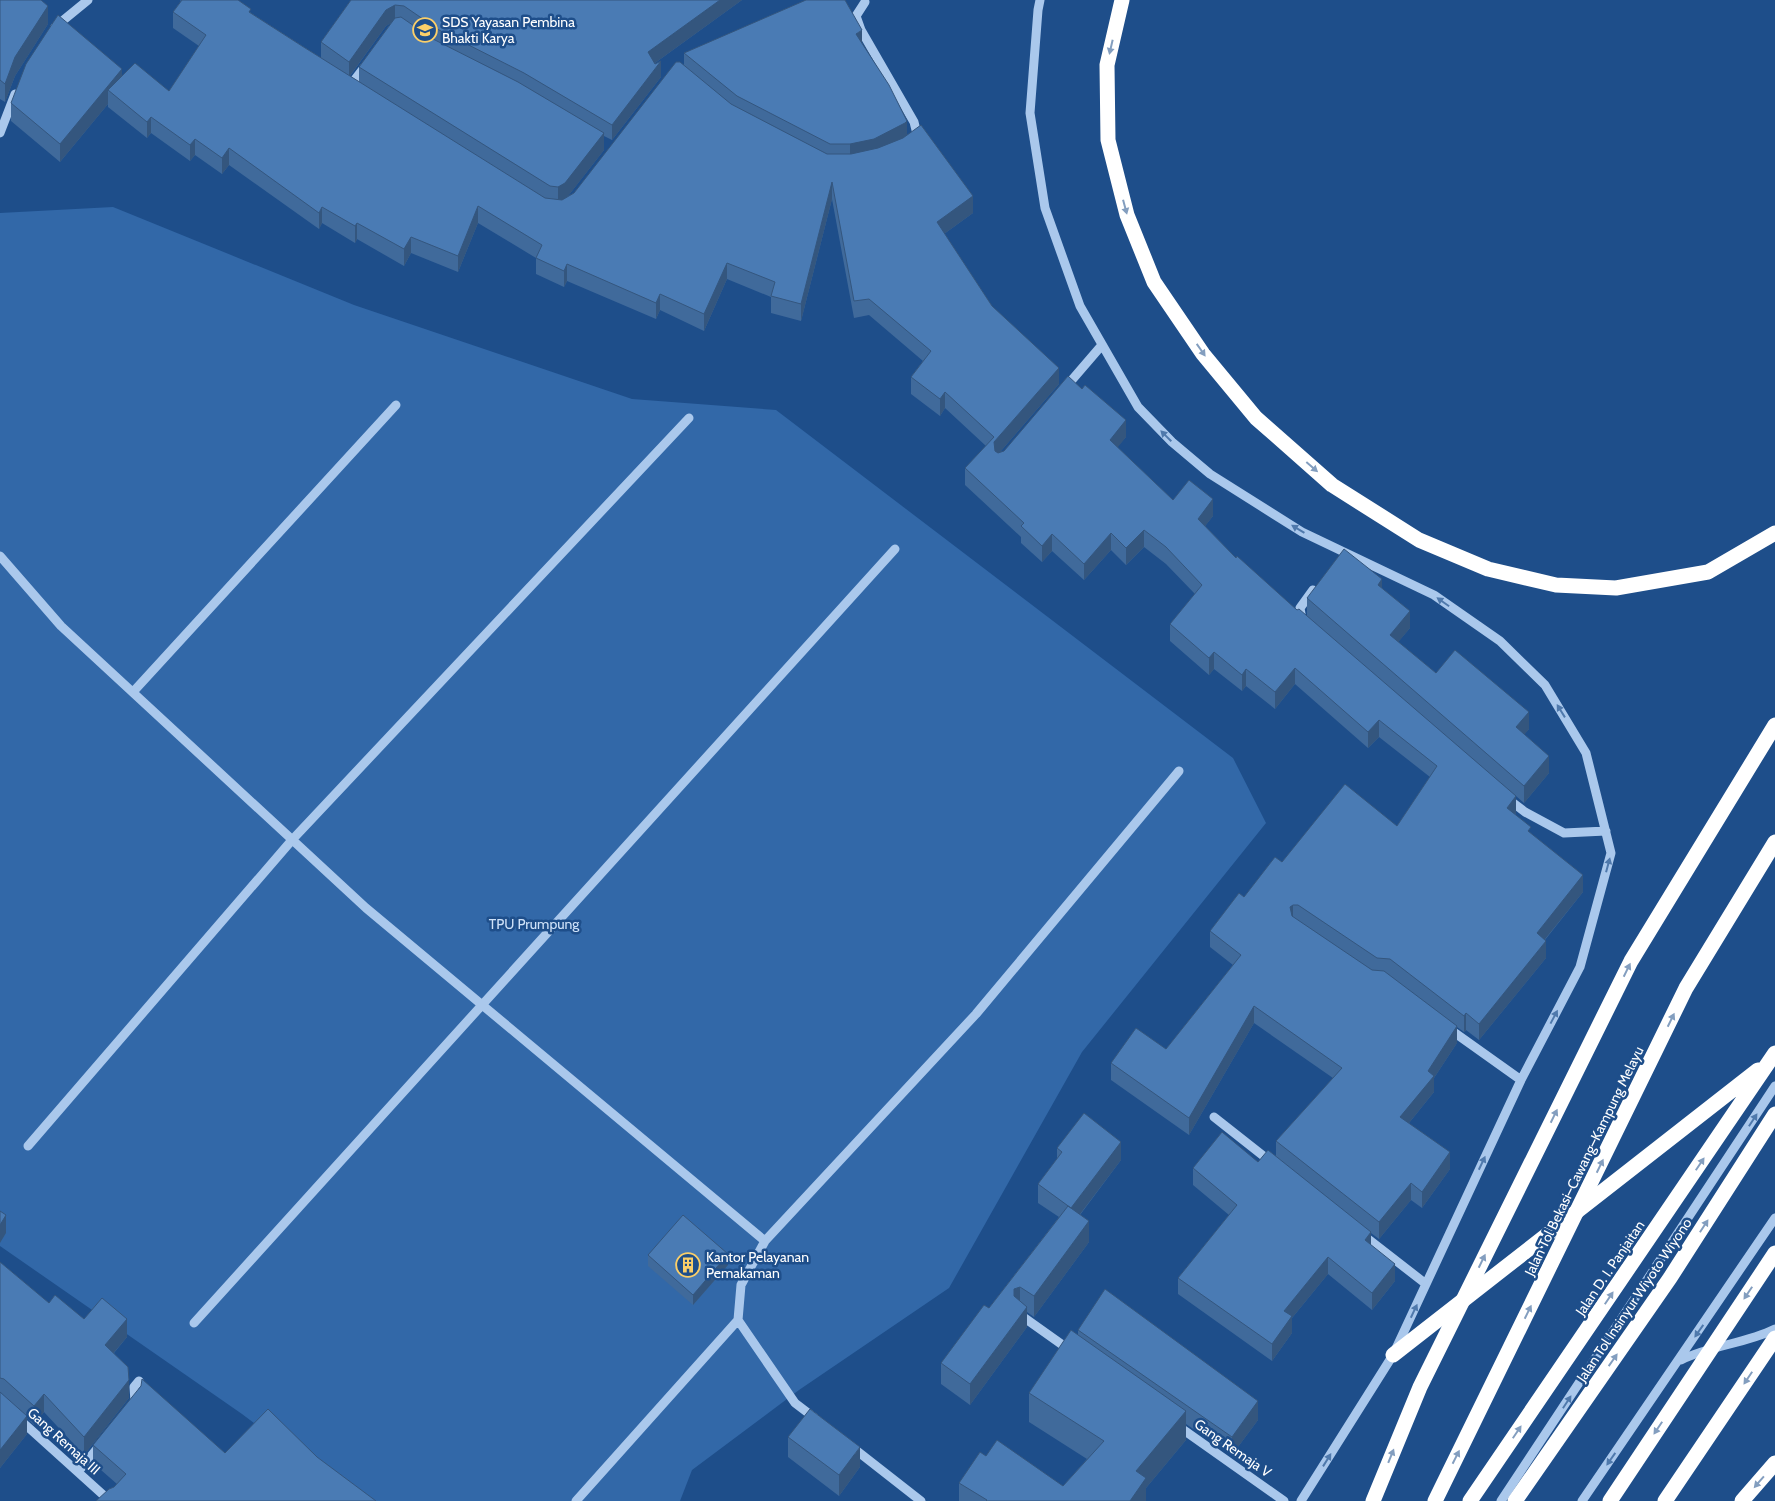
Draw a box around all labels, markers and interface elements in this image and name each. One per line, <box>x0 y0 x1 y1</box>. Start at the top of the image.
place label: SDS Yayasan Pembina Bhakti Karya <box>442 13 575 47</box>
school or university icon: SDS Yayasan Pembina Bhakti Karya <box>412 17 438 43</box>
one-way arrow <box>1107 40 1115 55</box>
one-way arrow <box>1122 200 1130 215</box>
one-way arrow <box>1196 343 1206 357</box>
one-way arrow <box>1160 430 1172 442</box>
one-way arrow <box>1306 461 1318 473</box>
one-way arrow <box>1292 525 1305 534</box>
one-way arrow <box>1437 597 1450 607</box>
one-way arrow <box>1556 705 1566 718</box>
one-way arrow <box>1604 858 1612 873</box>
park label: TPU Prumpung <box>489 915 580 933</box>
one-way arrow <box>1623 963 1631 977</box>
one-way arrow <box>1550 1010 1558 1025</box>
one-way arrow <box>1667 1012 1675 1027</box>
street label: Jalan Tol Bekasi–Cawang–Kampung Melayu <box>1520 1043 1648 1280</box>
one-way arrow <box>1550 1108 1559 1123</box>
one-way arrow <box>1748 1113 1757 1127</box>
one-way arrow <box>1478 1156 1486 1170</box>
one-way arrow <box>1696 1157 1705 1170</box>
one-way arrow <box>1595 1158 1604 1173</box>
street label: Jalan Tol Insinyur Wiyoto Wiyono <box>1572 1214 1696 1386</box>
street label: Jalan D. I. Panjaitan <box>1571 1217 1649 1320</box>
one-way arrow <box>1699 1219 1709 1232</box>
place label: Kantor Pelayanan Pemakaman <box>706 1248 809 1282</box>
building icon: Kantor Pelayanan Pemakaman <box>675 1252 701 1278</box>
one-way arrow <box>1478 1254 1486 1268</box>
one-way arrow <box>1743 1286 1753 1300</box>
one-way arrow <box>1604 1291 1614 1305</box>
one-way arrow <box>1410 1304 1418 1318</box>
one-way arrow <box>1524 1304 1532 1319</box>
one-way arrow <box>1694 1325 1704 1338</box>
one-way arrow <box>1608 1354 1618 1367</box>
one-way arrow <box>1743 1371 1753 1385</box>
one-way arrow <box>1563 1396 1572 1409</box>
street label: Gang Remaja III <box>24 1404 104 1478</box>
street label: Gang Remaja V <box>1191 1415 1275 1481</box>
one-way arrow <box>1653 1422 1663 1435</box>
one-way arrow <box>1512 1425 1522 1439</box>
one-way arrow <box>1388 1449 1396 1463</box>
one-way arrow <box>1452 1450 1461 1465</box>
one-way arrow <box>1606 1452 1616 1466</box>
one-way arrow <box>1322 1453 1331 1466</box>
one-way arrow <box>1753 1476 1764 1489</box>

